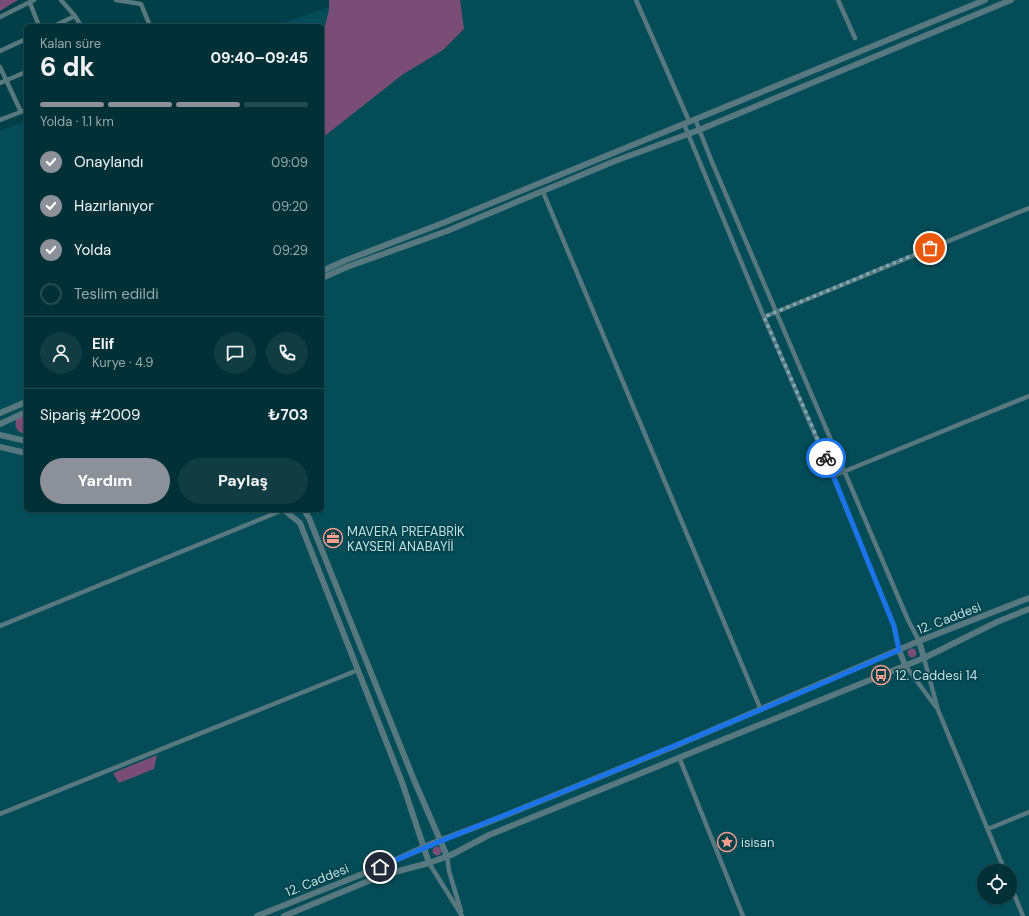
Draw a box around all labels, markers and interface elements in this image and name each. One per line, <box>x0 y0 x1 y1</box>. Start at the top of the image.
text: Kalan süre <box>40 35 101 52</box>
text: 09:40–09:45 <box>210 48 308 68</box>
text: 6 dk <box>40 50 95 84</box>
text: Yolda · 1.1 km <box>40 113 114 130</box>
icon: check <box>40 151 62 173</box>
text: Onaylandı <box>74 152 143 172</box>
text: 09:09 <box>271 154 308 171</box>
icon: check <box>40 195 62 217</box>
text: Hazırlanıyor <box>74 196 154 216</box>
text: 09:20 <box>272 198 308 215</box>
pin <box>913 231 947 265</box>
icon: bag <box>919 237 941 259</box>
icon: check <box>40 239 62 261</box>
text: Yolda <box>74 240 111 260</box>
text: 09:29 <box>273 242 308 259</box>
text: Teslim edildi <box>74 284 159 304</box>
button: person <box>40 332 82 374</box>
button: chat <box>214 332 256 374</box>
button: phone <box>266 332 308 374</box>
text: Elif <box>92 334 114 354</box>
text: Kurye · 4.9 <box>92 354 153 371</box>
text: Sipariş #2009 <box>40 405 141 425</box>
text: ₺703 <box>268 405 308 425</box>
courier <box>806 438 846 478</box>
icon: bike <box>815 447 837 469</box>
button: Yardım <box>40 458 170 504</box>
button: Paylaş <box>178 458 308 504</box>
place label: MAVERA PREFABRİK KAYSERİ ANABAYİİ <box>347 523 465 555</box>
office icon: MAVERA PREFABRİK KAYSERİ ANABAYİİ <box>322 527 344 549</box>
street label: 12. Caddesi <box>915 598 983 638</box>
bus stop icon: 12. Caddesi 14 <box>870 664 892 686</box>
place label: 12. Caddesi 14 <box>895 667 978 684</box>
place icon: isisan <box>716 831 738 853</box>
place label: isisan <box>741 834 774 851</box>
pin <box>363 850 397 884</box>
icon: home <box>369 856 391 878</box>
street label: 12. Caddesi <box>283 860 351 900</box>
map controls <box>977 864 1017 904</box>
button: locate <box>977 864 1017 904</box>

